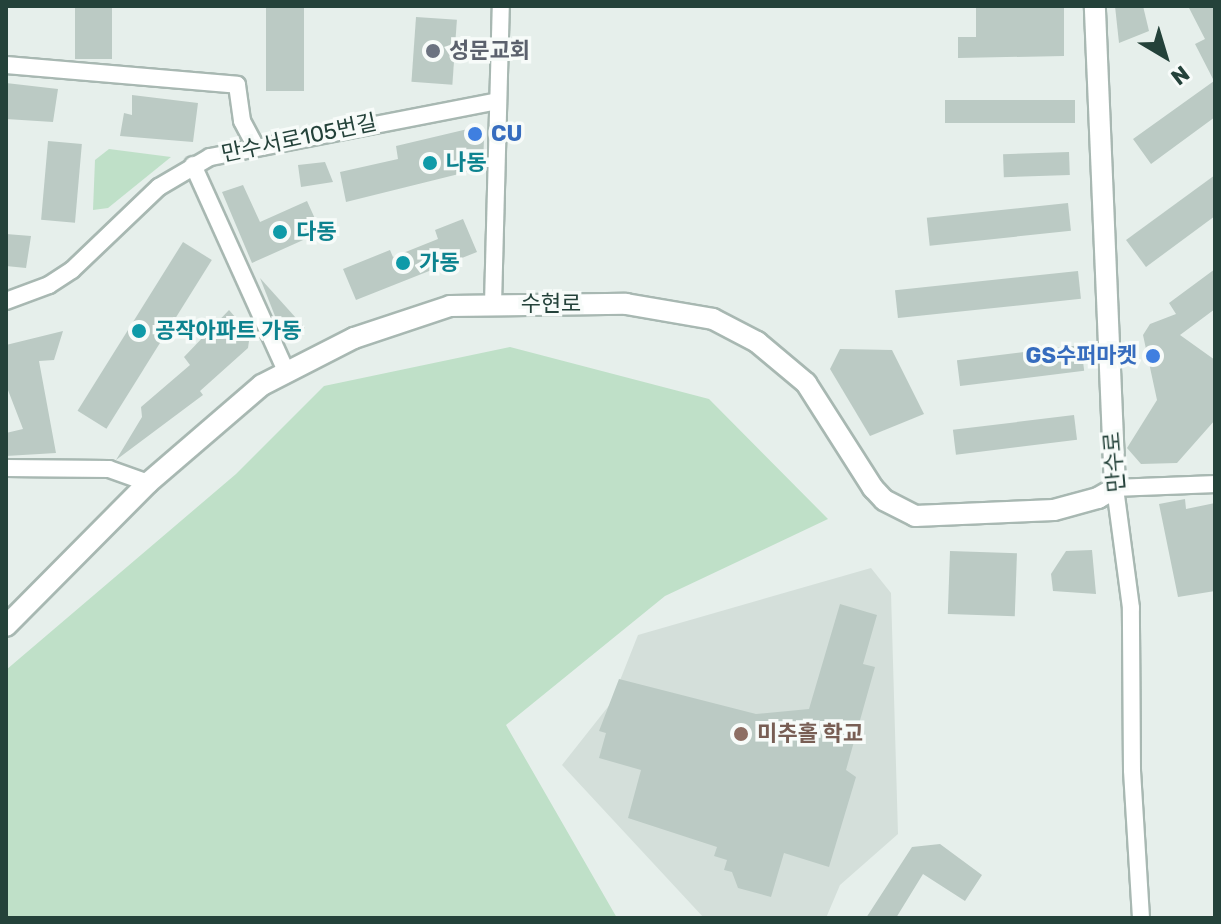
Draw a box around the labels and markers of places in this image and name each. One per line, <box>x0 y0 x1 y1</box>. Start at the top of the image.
place label: 성문교회 <box>449 38 530 64</box>
marker: 성문교회 <box>424 42 442 60</box>
place label: CU <box>491 121 522 147</box>
marker: CU <box>466 125 484 143</box>
place label: 나동 <box>446 150 486 176</box>
marker: 나동 <box>421 154 439 172</box>
place label: 다동 <box>296 219 336 245</box>
marker: 다동 <box>271 223 289 241</box>
place label: 가동 <box>419 250 459 276</box>
marker: 가동 <box>394 254 412 272</box>
place label: 공작아파트 가동 <box>155 318 301 344</box>
marker: 공작아파트 가동 <box>130 322 148 340</box>
place label: GS수퍼마켓 <box>1026 343 1137 369</box>
marker: GS수퍼마켓 <box>1144 347 1162 365</box>
place label: 미추홀 학교 <box>757 721 863 747</box>
marker: 미추홀 학교 <box>732 725 750 743</box>

